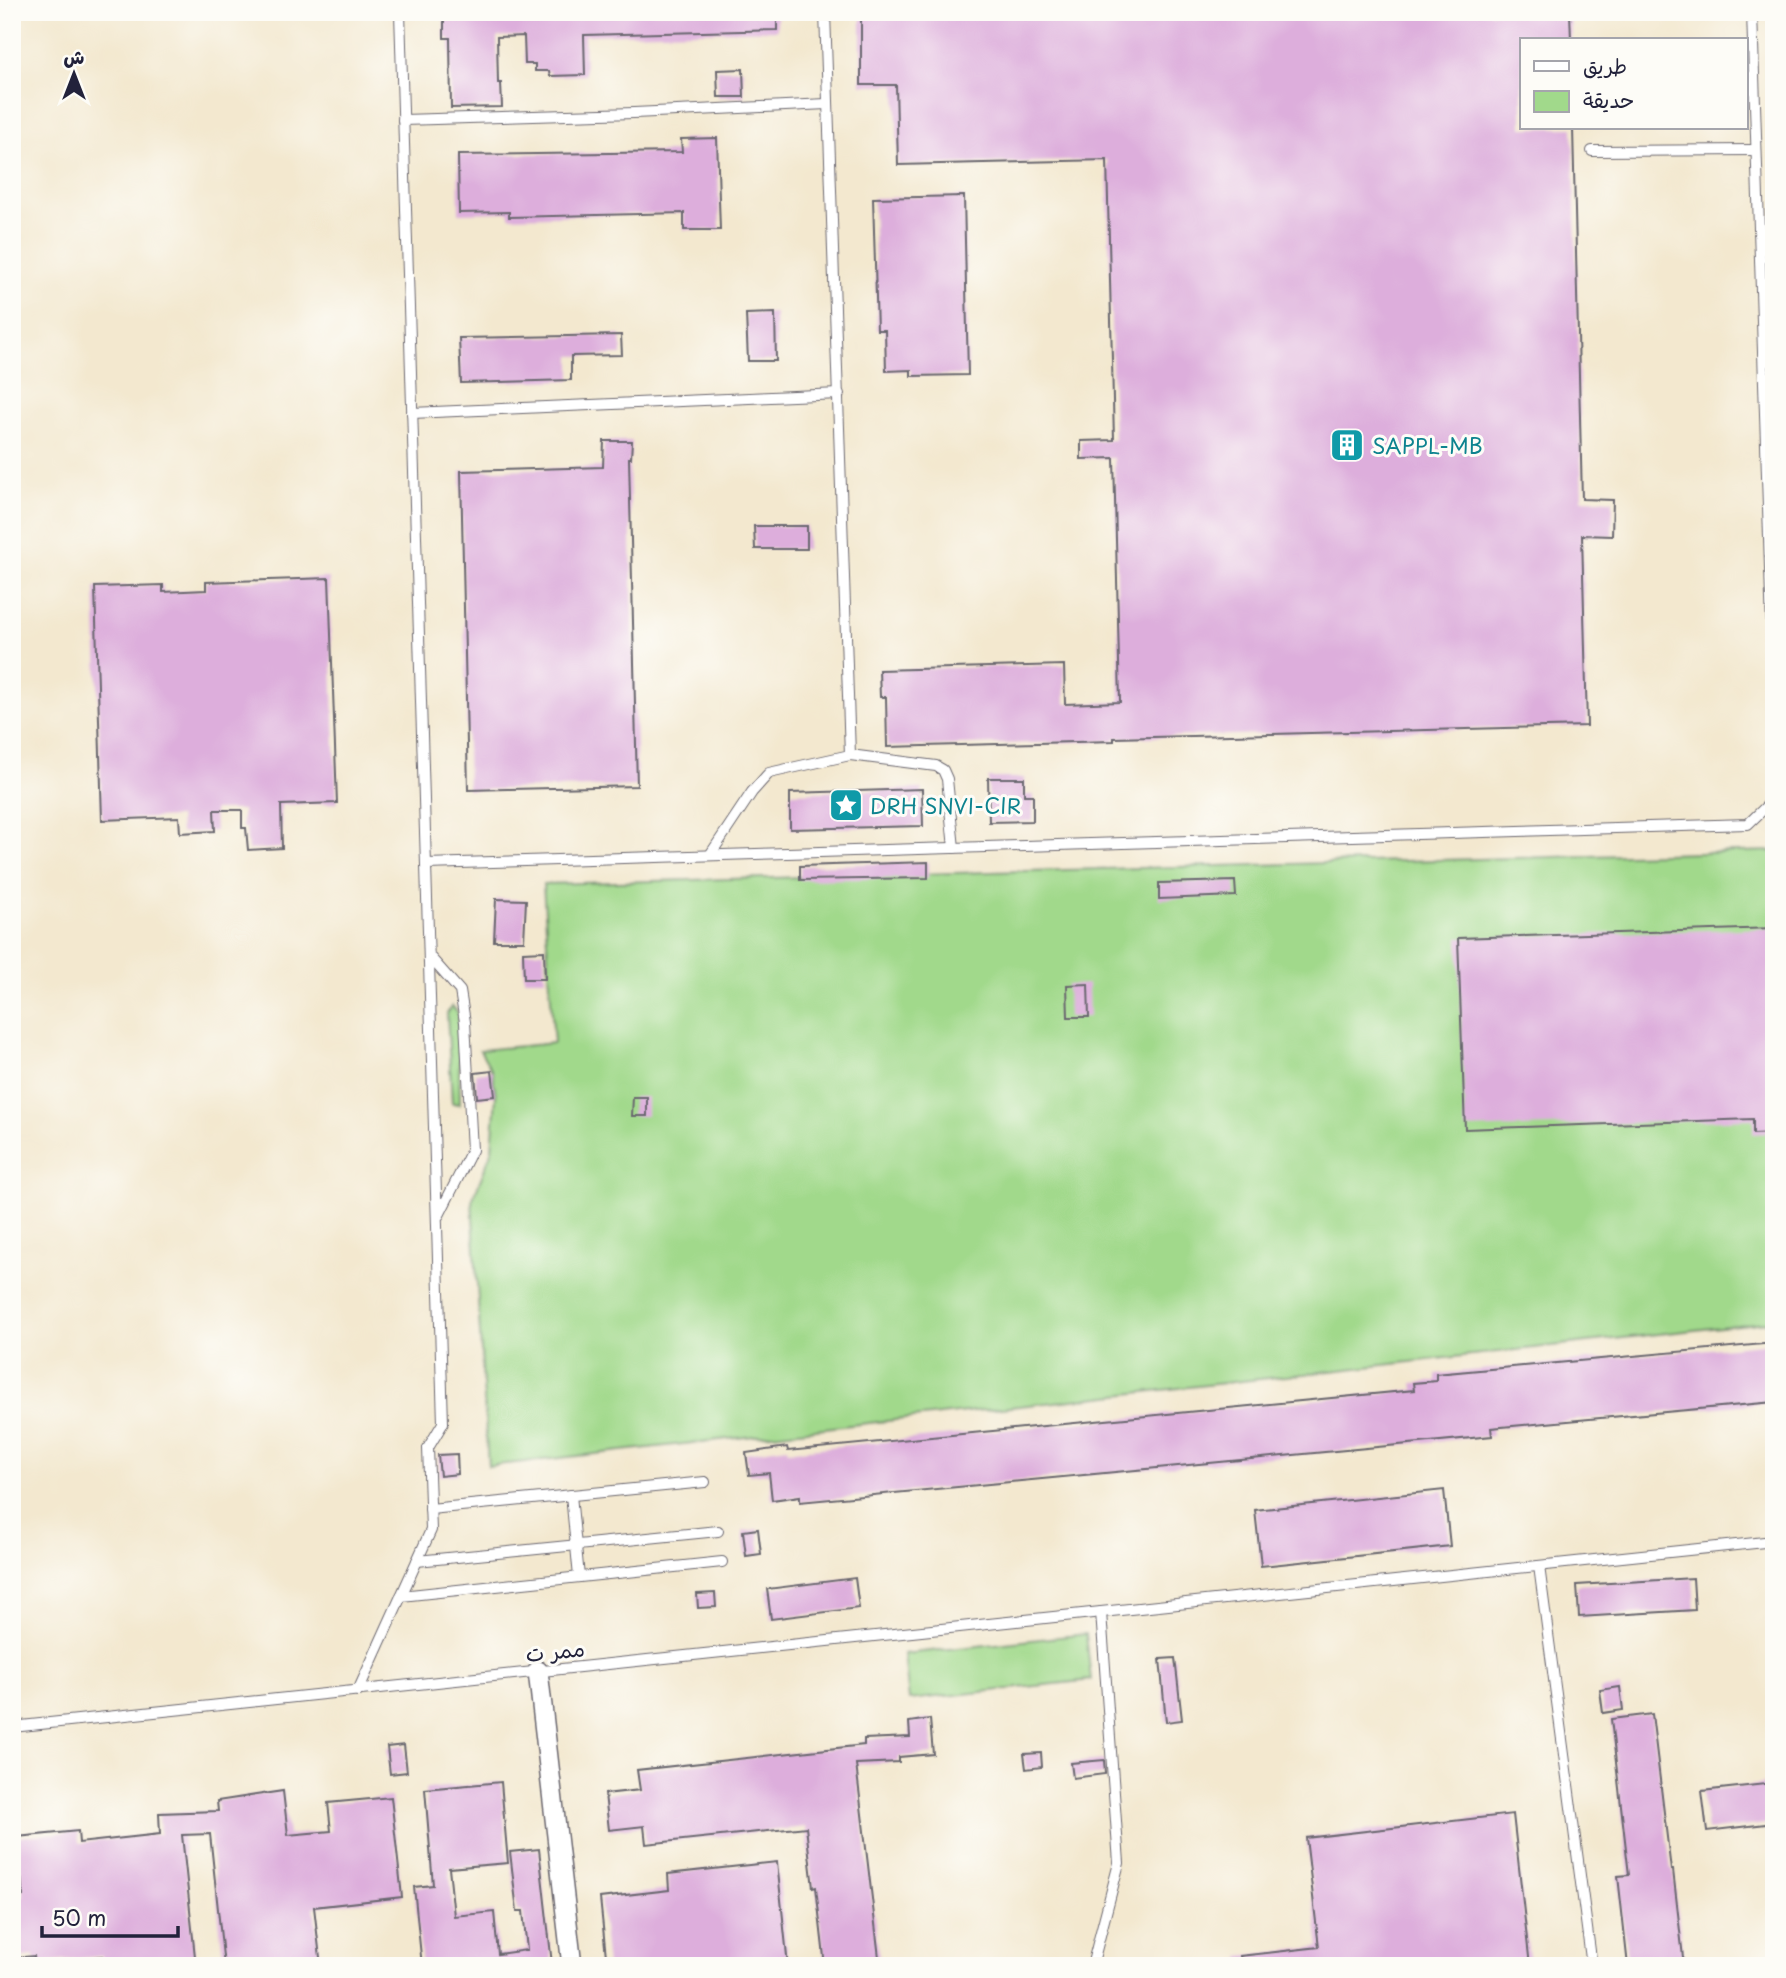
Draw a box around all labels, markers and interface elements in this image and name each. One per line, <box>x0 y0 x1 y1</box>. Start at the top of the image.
north arrow <box>38 38 108 108</box>
legend <box>1520 38 1748 130</box>
text: ش <box>64 42 85 70</box>
text: طريق <box>1583 49 1627 81</box>
text: حديقة <box>1583 83 1634 115</box>
building icon: SAPPL-MB <box>1328 426 1366 464</box>
place label: SAPPL-MB <box>1372 429 1483 461</box>
place icon: DRH SNVI-CIR <box>827 786 865 824</box>
place label: DRH SNVI-CIR <box>870 789 1021 821</box>
street label: ممر ت <box>524 1631 586 1669</box>
scale bar <box>42 1894 178 1938</box>
text: 50 m <box>52 1901 106 1933</box>

